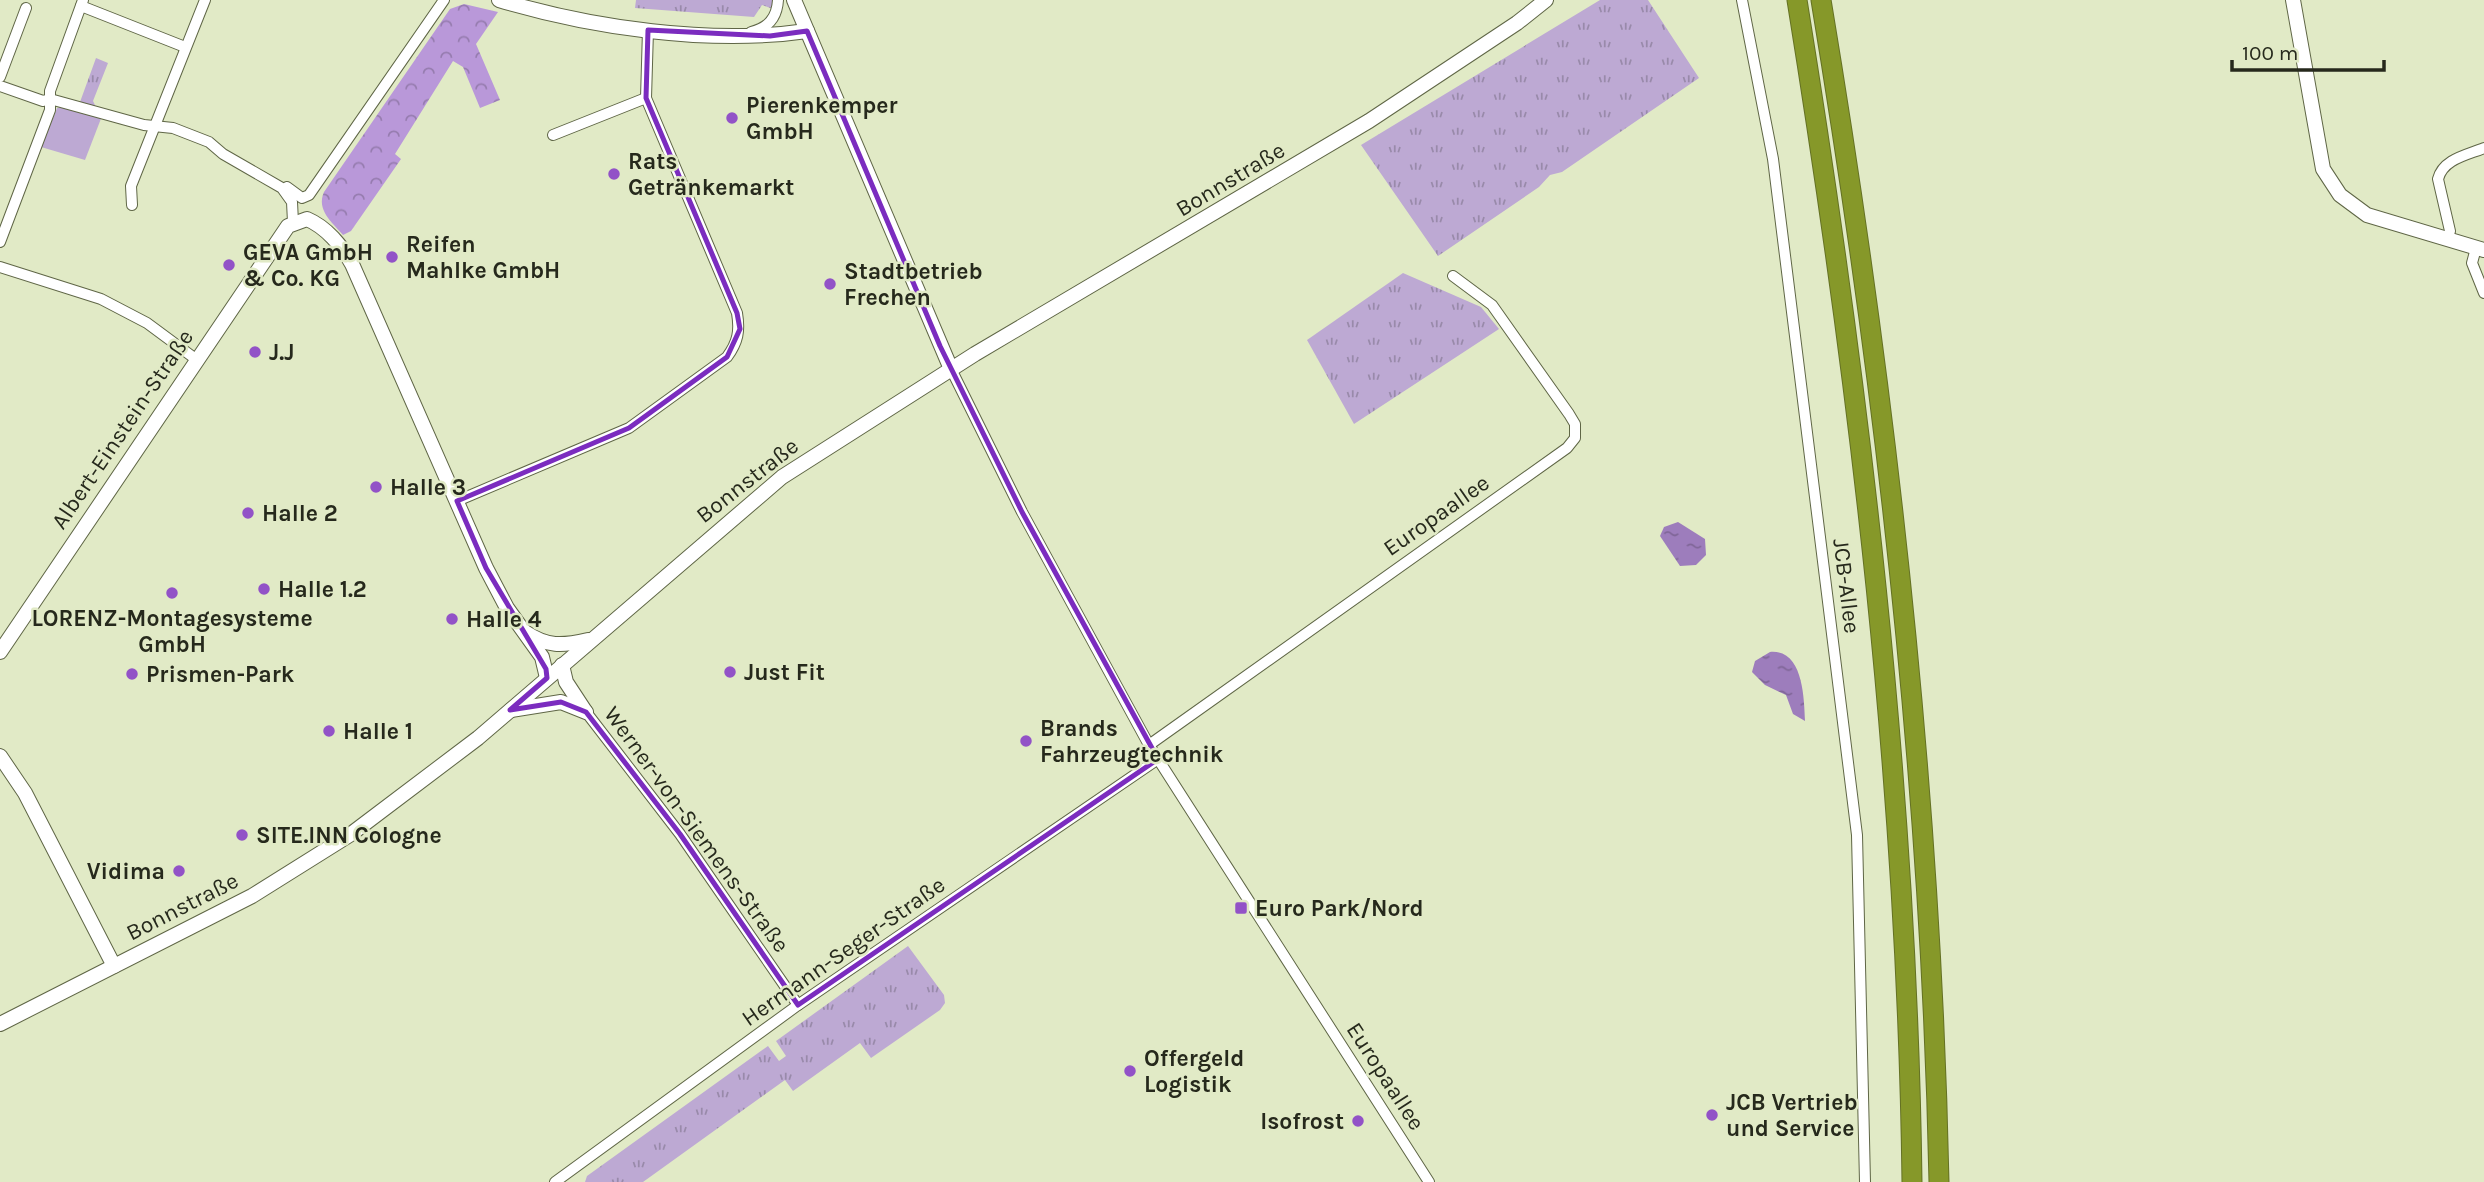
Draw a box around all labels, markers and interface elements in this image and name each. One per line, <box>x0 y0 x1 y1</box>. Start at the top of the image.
scale bar <box>2232 28 2384 72</box>
text: 100 m <box>2242 41 2299 65</box>
place label: Pierenkemper GmbH <box>746 92 898 145</box>
marker: Pierenkemper GmbH <box>724 110 740 126</box>
street label: Bonnstraße <box>1171 136 1290 222</box>
place label: Rats Getränkemarkt <box>628 148 794 201</box>
marker: Rats Getränkemarkt <box>606 166 622 182</box>
place label: Reifen Mahlke GmbH <box>406 231 560 284</box>
place label: GEVA GmbH & Co. KG <box>243 239 373 292</box>
marker: Reifen Mahlke GmbH <box>384 249 400 265</box>
marker: GEVA GmbH & Co. KG <box>221 257 237 273</box>
place label: Stadtbetrieb Frechen <box>844 258 983 311</box>
marker: Stadtbetrieb Frechen <box>822 276 838 292</box>
street label: Albert-Einstein-Straße <box>46 325 199 534</box>
place label: J.J <box>269 339 294 366</box>
marker: J.J <box>247 344 263 360</box>
street label: Bonnstraße <box>691 432 804 529</box>
street label: Europaallee <box>1378 469 1494 562</box>
place label: Halle 3 <box>390 474 466 501</box>
marker: Halle 3 <box>368 479 384 495</box>
place label: Halle 2 <box>262 500 338 527</box>
marker: Halle 2 <box>240 505 256 521</box>
street label: JCB-Allee <box>1827 537 1866 635</box>
place label: Halle 1.2 <box>278 576 367 603</box>
marker: Halle 1.2 <box>256 581 272 597</box>
marker: LORENZ-Montagesysteme GmbH <box>164 585 180 601</box>
place label: LORENZ-Montagesysteme GmbH <box>31 605 313 658</box>
place label: Halle 4 <box>466 606 542 633</box>
marker: Halle 4 <box>444 611 460 627</box>
place label: Just Fit <box>744 659 825 686</box>
place label: Prismen-Park <box>146 661 295 688</box>
marker: Just Fit <box>722 664 738 680</box>
marker: Prismen-Park <box>124 666 140 682</box>
street label: Werner-von-Siemens-Straße <box>598 701 795 957</box>
place label: Brands Fahrzeugtechnik <box>1040 715 1224 768</box>
place label: Halle 1 <box>343 718 413 745</box>
marker: Halle 1 <box>321 723 337 739</box>
marker: Brands Fahrzeugtechnik <box>1018 733 1034 749</box>
place label: SITE.INN Cologne <box>256 822 442 849</box>
marker: SITE.INN Cologne <box>234 827 250 843</box>
place label: Vidima <box>87 858 165 885</box>
marker: Vidima <box>171 863 187 879</box>
street label: Bonnstraße <box>122 867 243 946</box>
street label: Hermann-Seger-Straße <box>737 871 950 1032</box>
place label: Euro Park/Nord <box>1255 895 1424 922</box>
marker: Euro Park/Nord <box>1233 900 1249 916</box>
street label: Europaallee <box>1341 1017 1430 1135</box>
place label: Offergeld Logistik <box>1144 1045 1244 1098</box>
marker: Offergeld Logistik <box>1122 1063 1138 1079</box>
place label: JCB Vertrieb und Service <box>1726 1089 1858 1142</box>
marker: JCB Vertrieb und Service <box>1704 1107 1720 1123</box>
place label: Isofrost <box>1260 1108 1344 1135</box>
marker: Isofrost <box>1350 1113 1366 1129</box>

